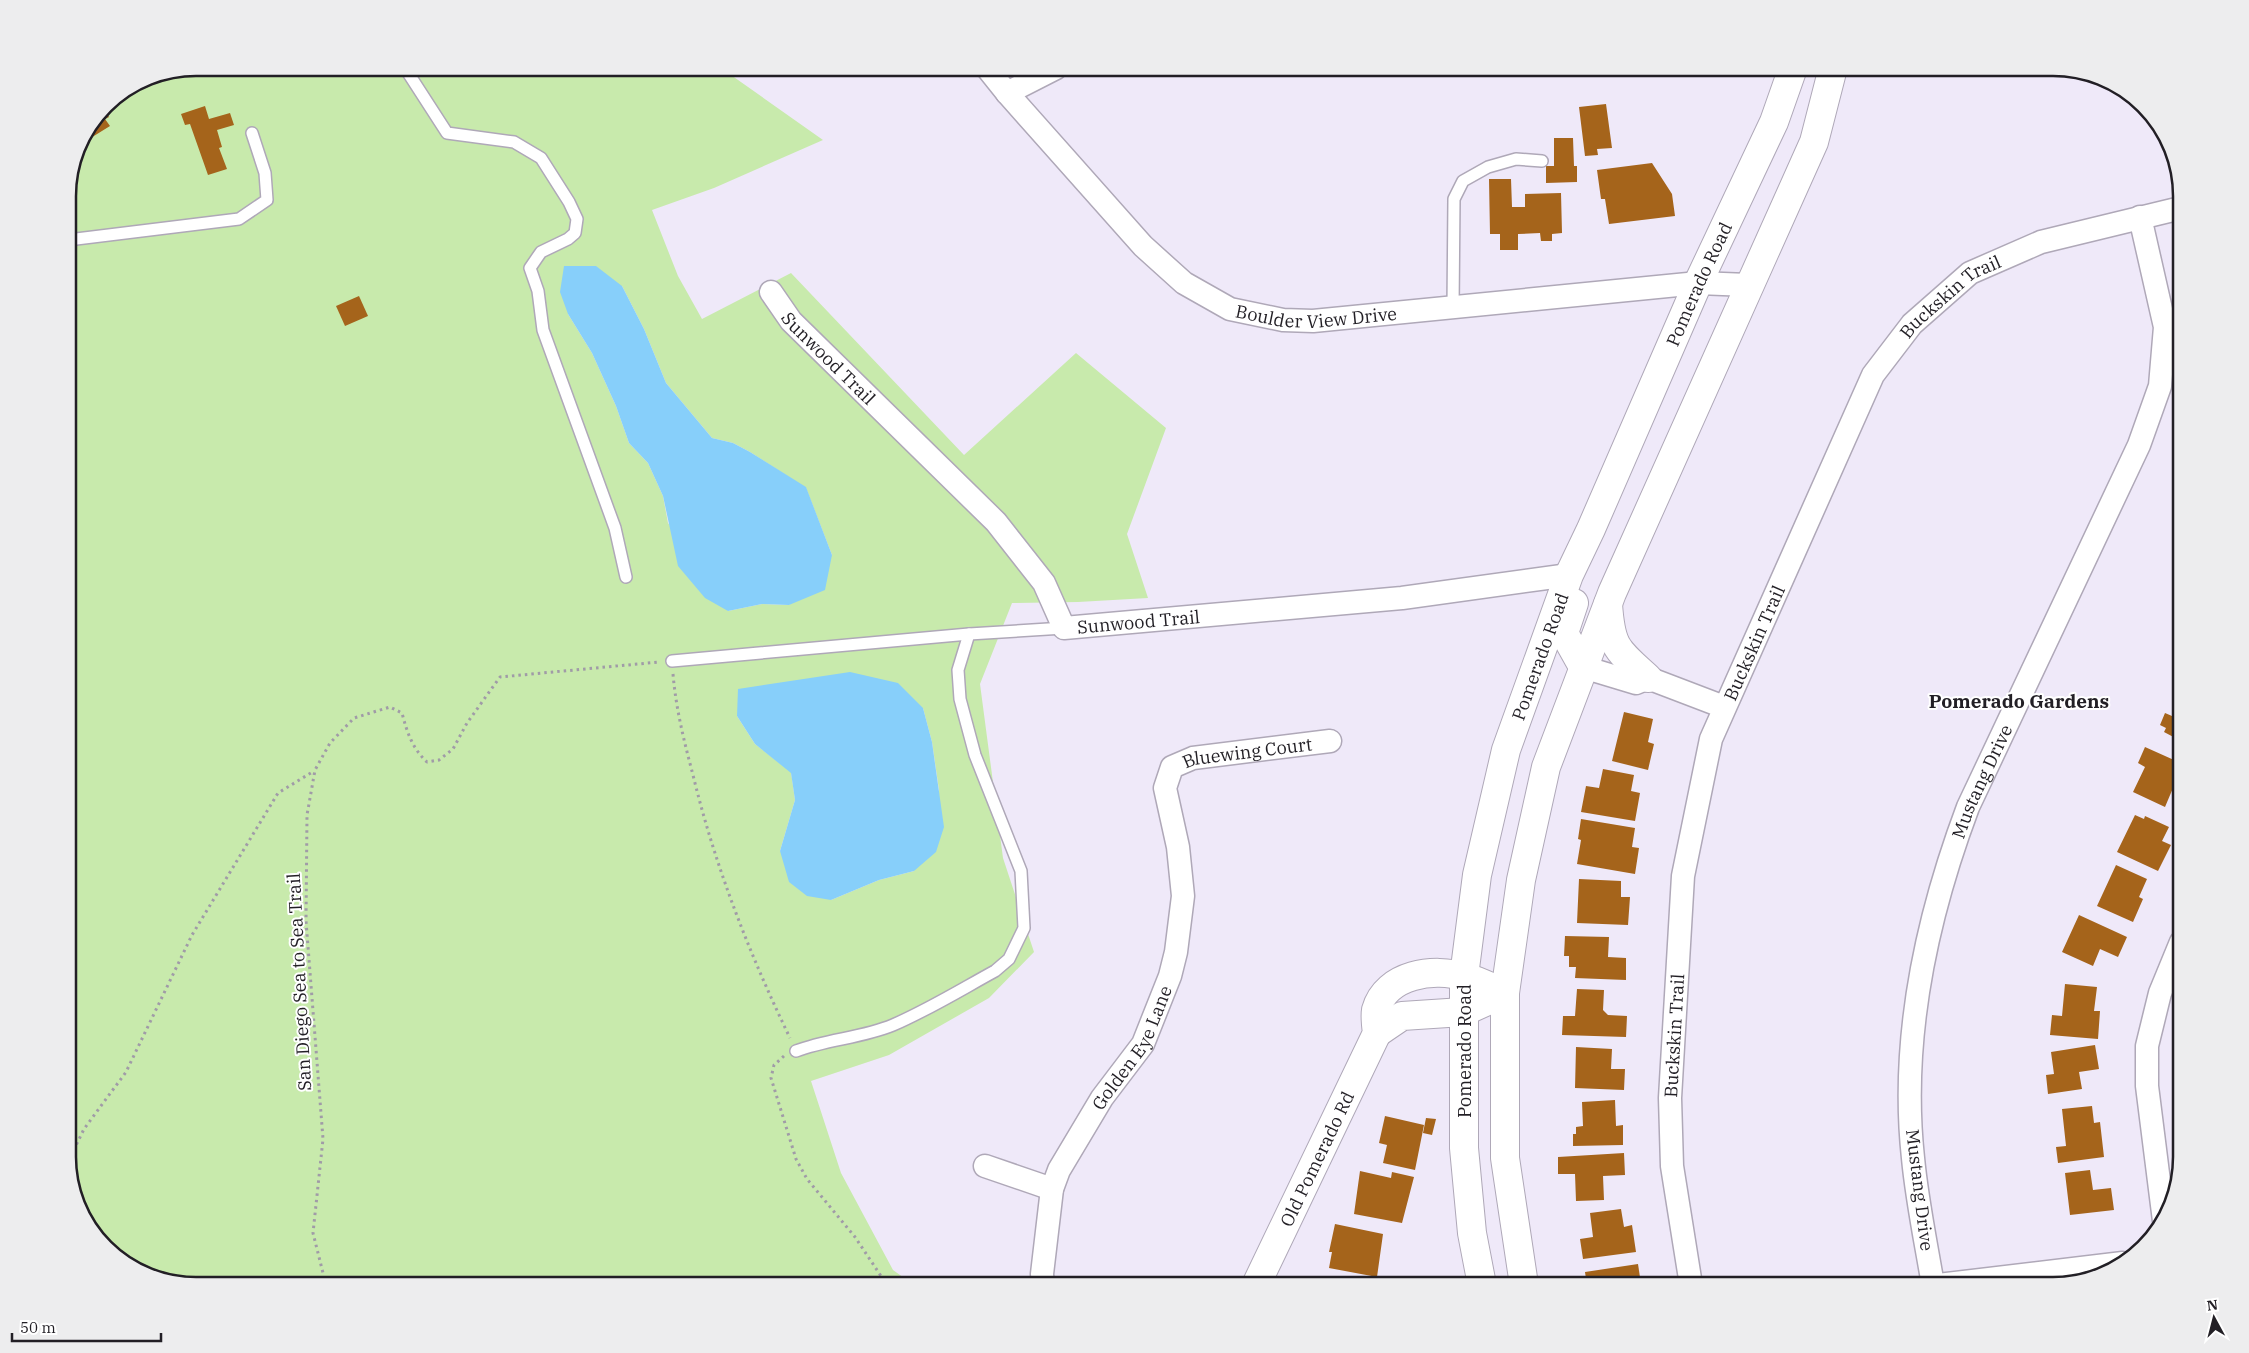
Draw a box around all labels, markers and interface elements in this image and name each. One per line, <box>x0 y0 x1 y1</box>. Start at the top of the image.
street label: Pomerado Road <box>1660 218 1737 350</box>
street label: Buckskin Trail <box>1894 250 2004 342</box>
street label: Boulder View Drive <box>1234 299 1398 333</box>
street label: Sunwood Trail <box>777 307 881 409</box>
street label: Buckskin Trail <box>1718 582 1789 704</box>
street label: Pomerado Road <box>1506 589 1573 723</box>
street label: Sunwood Trail <box>1076 604 1201 638</box>
district label: Pomerado Gardens <box>1929 689 2109 713</box>
street label: Mustang Drive <box>1946 721 2017 841</box>
street label: Bluewing Court <box>1178 732 1313 773</box>
street label: San Diego Sea to Sea Trail <box>282 873 316 1091</box>
street label: Buckskin Trail <box>1659 973 1689 1098</box>
street label: Golden Eye Lane <box>1086 982 1177 1114</box>
street label: Pomerado Road <box>1453 984 1476 1118</box>
street label: Old Pomerado Rd <box>1274 1087 1359 1230</box>
street label: Mustang Drive <box>1901 1128 1939 1252</box>
north arrow <box>2189 1293 2239 1343</box>
text: N <box>2206 1295 2219 1315</box>
scale bar <box>12 1310 161 1342</box>
text: 50 m <box>20 1318 56 1337</box>

